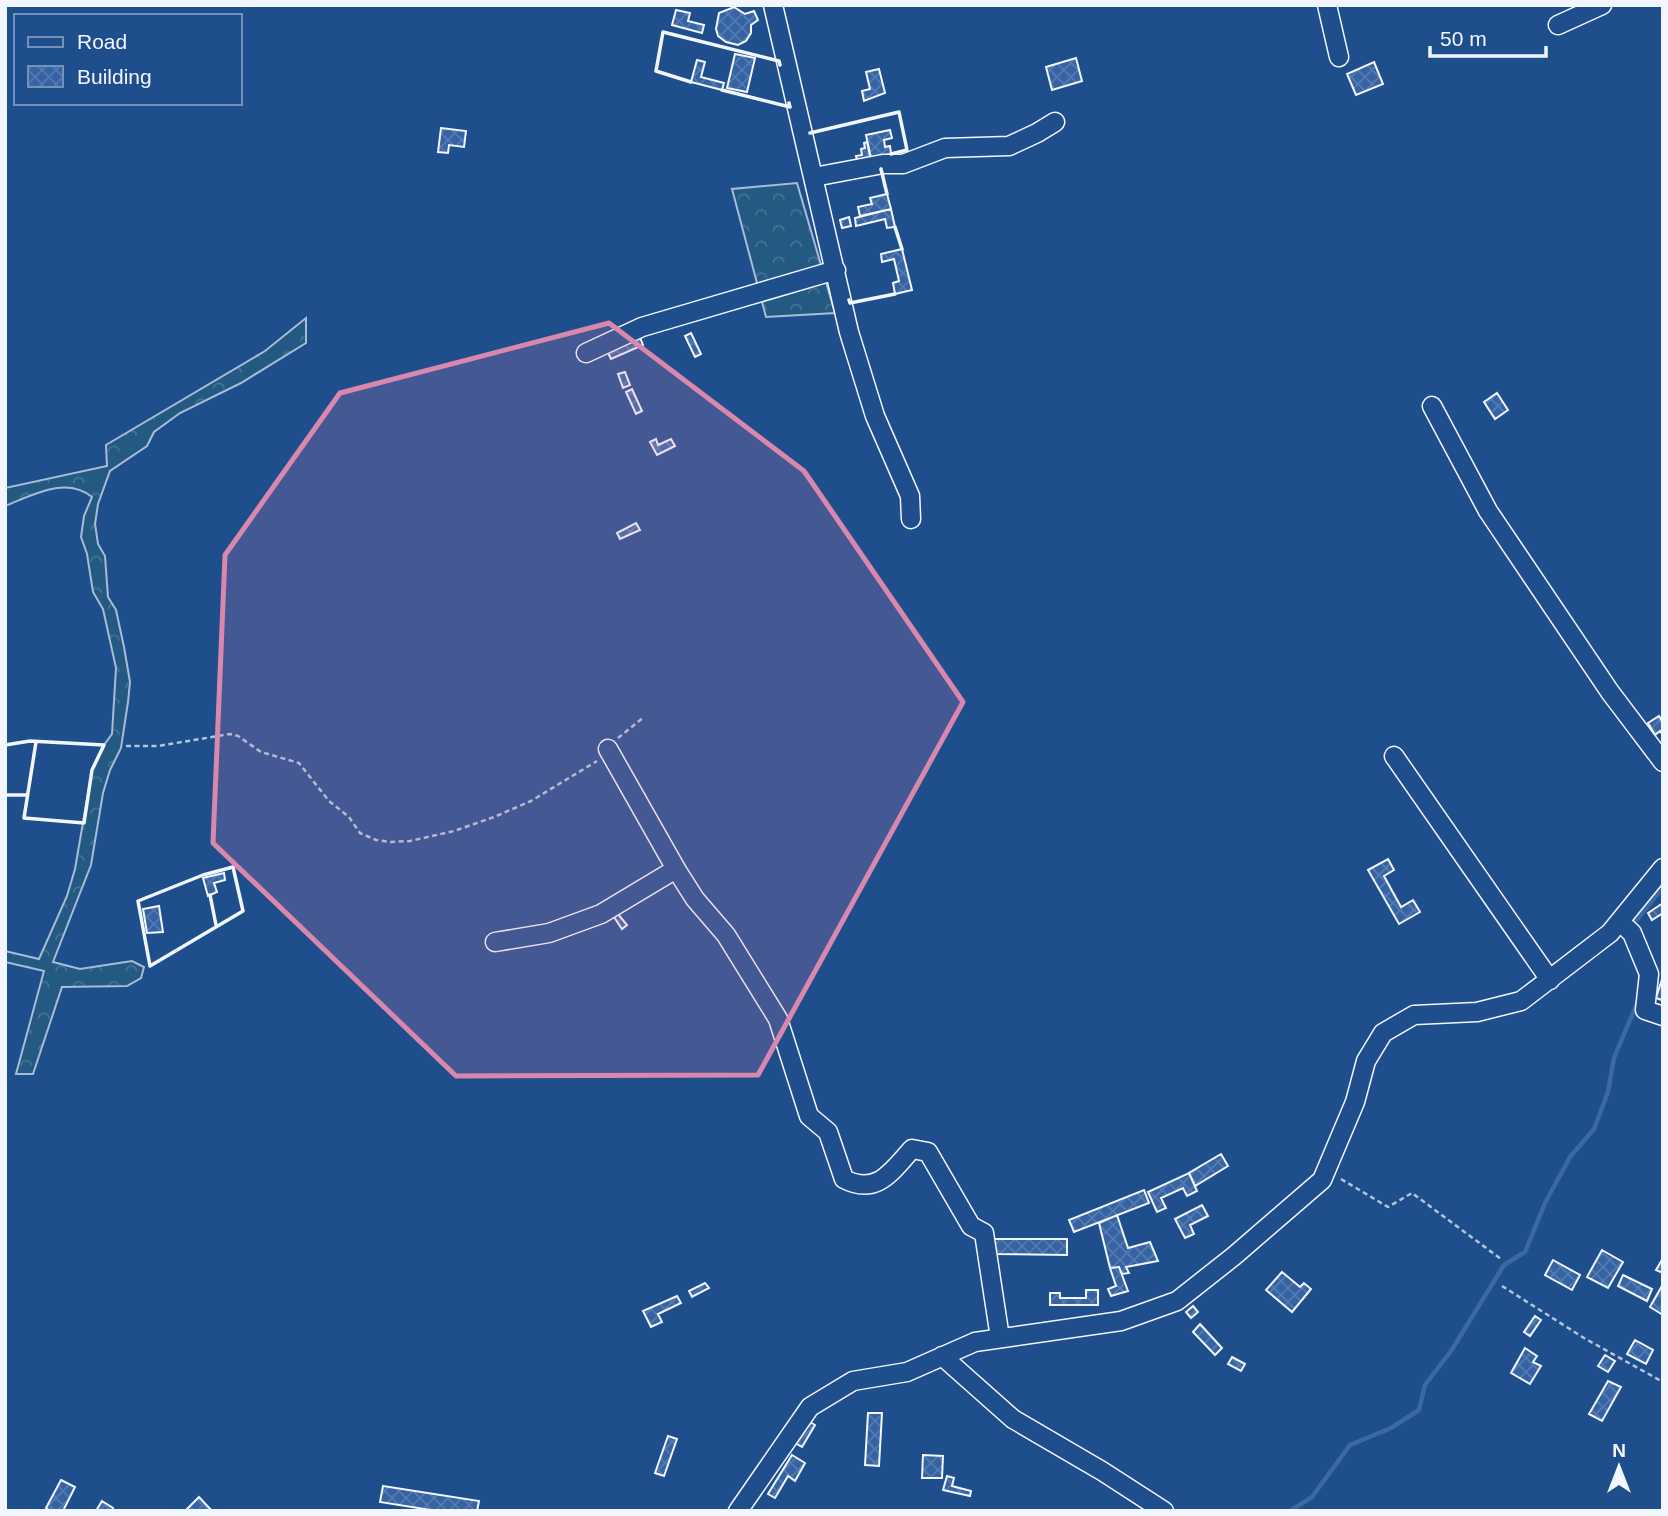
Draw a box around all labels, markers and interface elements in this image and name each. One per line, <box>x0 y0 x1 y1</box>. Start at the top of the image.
legend <box>14 14 242 105</box>
scale bar <box>1430 14 1546 58</box>
text: 50 m <box>1440 27 1487 50</box>
text: Road <box>77 30 127 53</box>
text: Building <box>77 65 152 88</box>
north arrow <box>1584 1432 1654 1502</box>
text: N <box>1612 1440 1626 1461</box>

